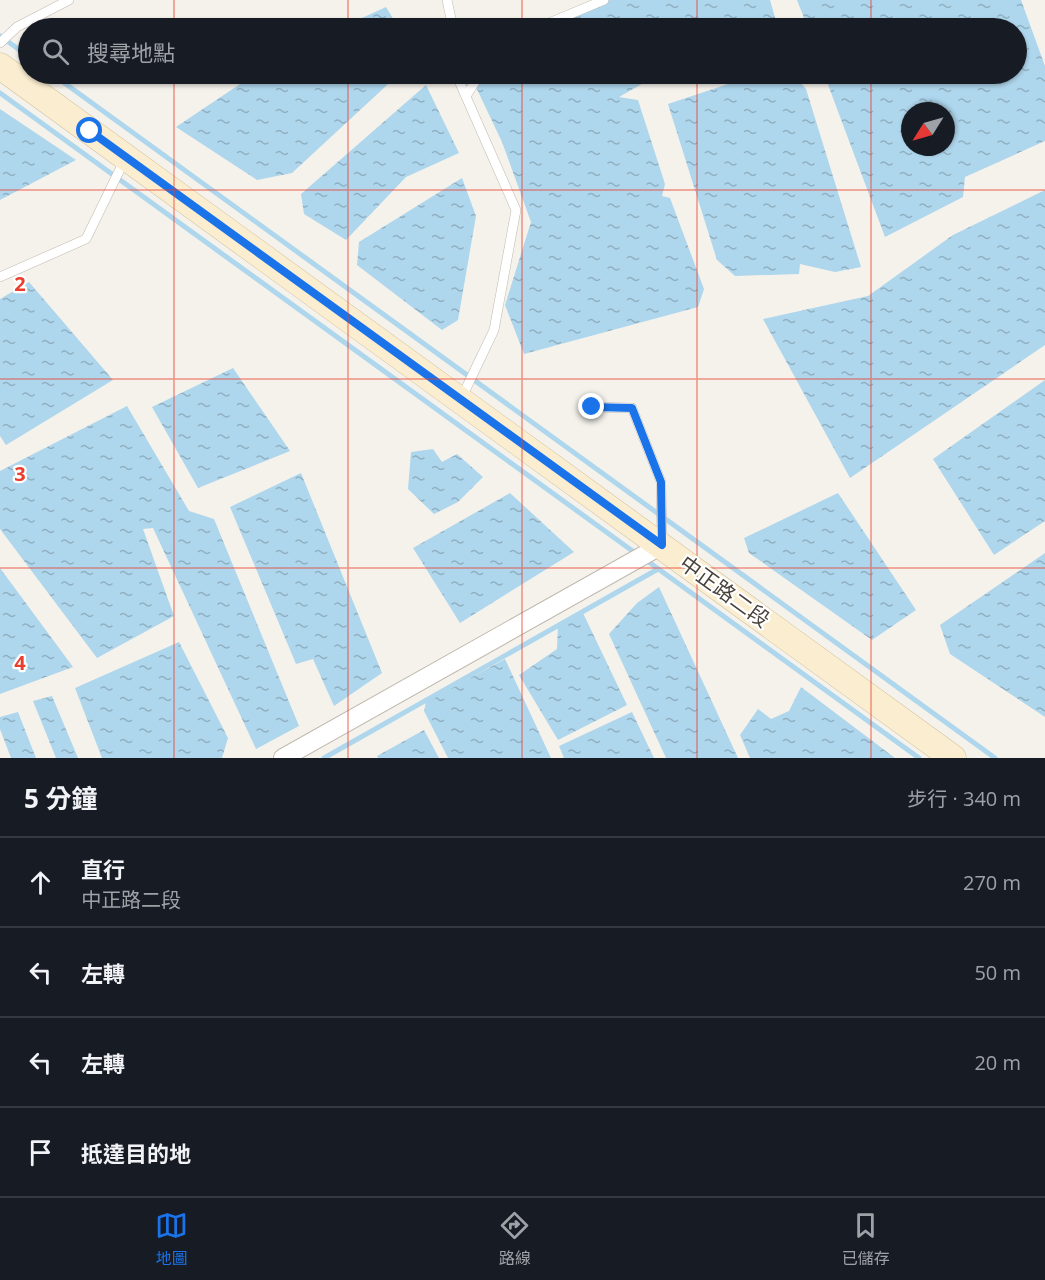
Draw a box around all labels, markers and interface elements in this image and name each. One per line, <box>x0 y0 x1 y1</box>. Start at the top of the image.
search box <box>18 18 1027 84</box>
icon: search <box>39 35 72 68</box>
text: 搜尋地點 <box>87 37 175 67</box>
north arrow <box>901 102 955 156</box>
route start <box>76 117 102 143</box>
text: 2 <box>14 270 26 297</box>
route end <box>578 393 604 419</box>
text: 3 <box>14 460 26 487</box>
street label: 中正路二段 <box>674 549 776 633</box>
text: 4 <box>14 649 26 676</box>
text: 5 分鐘 <box>24 780 98 816</box>
text: 步行 · 340 m <box>907 785 1021 812</box>
text: 直行 <box>81 854 125 884</box>
icon: ahead <box>24 866 57 899</box>
text: 270 m <box>963 869 1021 896</box>
text: 中正路二段 <box>81 886 181 913</box>
icon: left <box>24 956 57 989</box>
text: 左轉 <box>81 958 125 988</box>
text: 50 m <box>974 959 1021 986</box>
icon: left <box>24 1046 57 1079</box>
text: 左轉 <box>81 1048 125 1078</box>
text: 20 m <box>974 1049 1021 1076</box>
icon: arrive <box>24 1136 57 1169</box>
text: 抵達目的地 <box>81 1138 191 1168</box>
tab: 地圖 <box>155 1209 188 1269</box>
tab: 路線 <box>498 1209 531 1269</box>
tab: 已儲存 <box>842 1209 890 1269</box>

